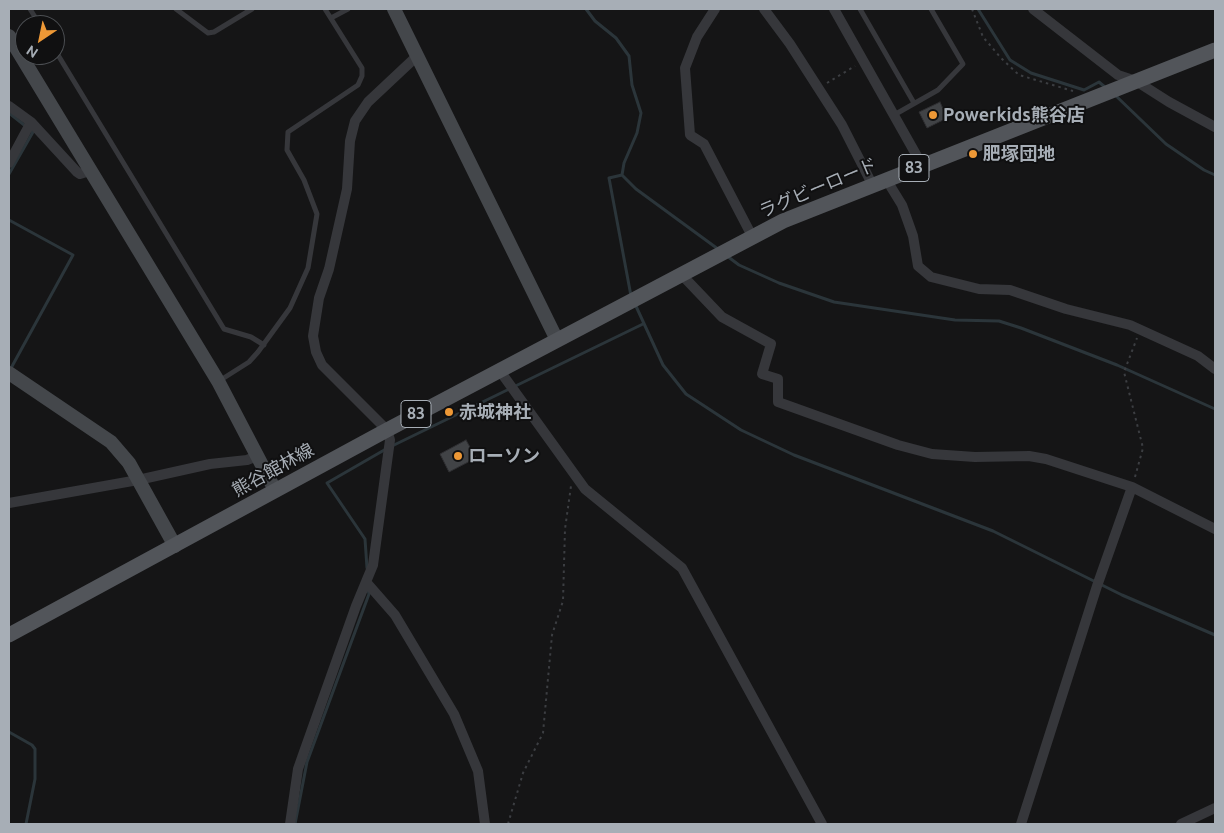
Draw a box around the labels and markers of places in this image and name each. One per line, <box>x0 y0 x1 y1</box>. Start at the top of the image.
place label: Powerkids熊谷店 <box>943 104 1085 126</box>
marker: Powerkids熊谷店 <box>927 109 939 121</box>
place label: 肥塚団地 <box>983 143 1055 165</box>
marker: 肥塚団地 <box>967 148 979 160</box>
place label: 赤城神社 <box>459 401 531 423</box>
marker: 赤城神社 <box>443 406 455 418</box>
place label: ローソン <box>468 445 540 467</box>
marker: ローソン <box>452 450 464 462</box>

